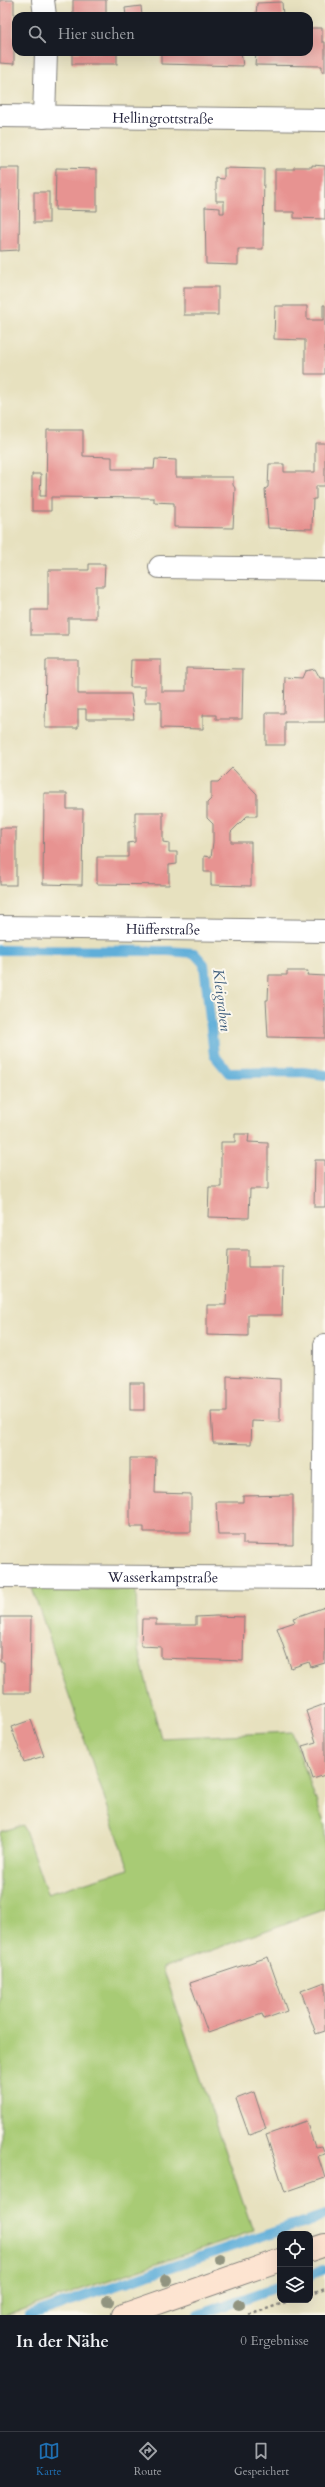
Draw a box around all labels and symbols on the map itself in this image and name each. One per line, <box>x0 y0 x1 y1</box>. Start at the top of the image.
street label: Hellingrottstraße <box>112 108 214 129</box>
street label: Hüfferstraße <box>126 920 200 939</box>
water label: Kleigraben <box>208 968 236 1033</box>
street label: Wasserkampstraße <box>107 1568 218 1587</box>

